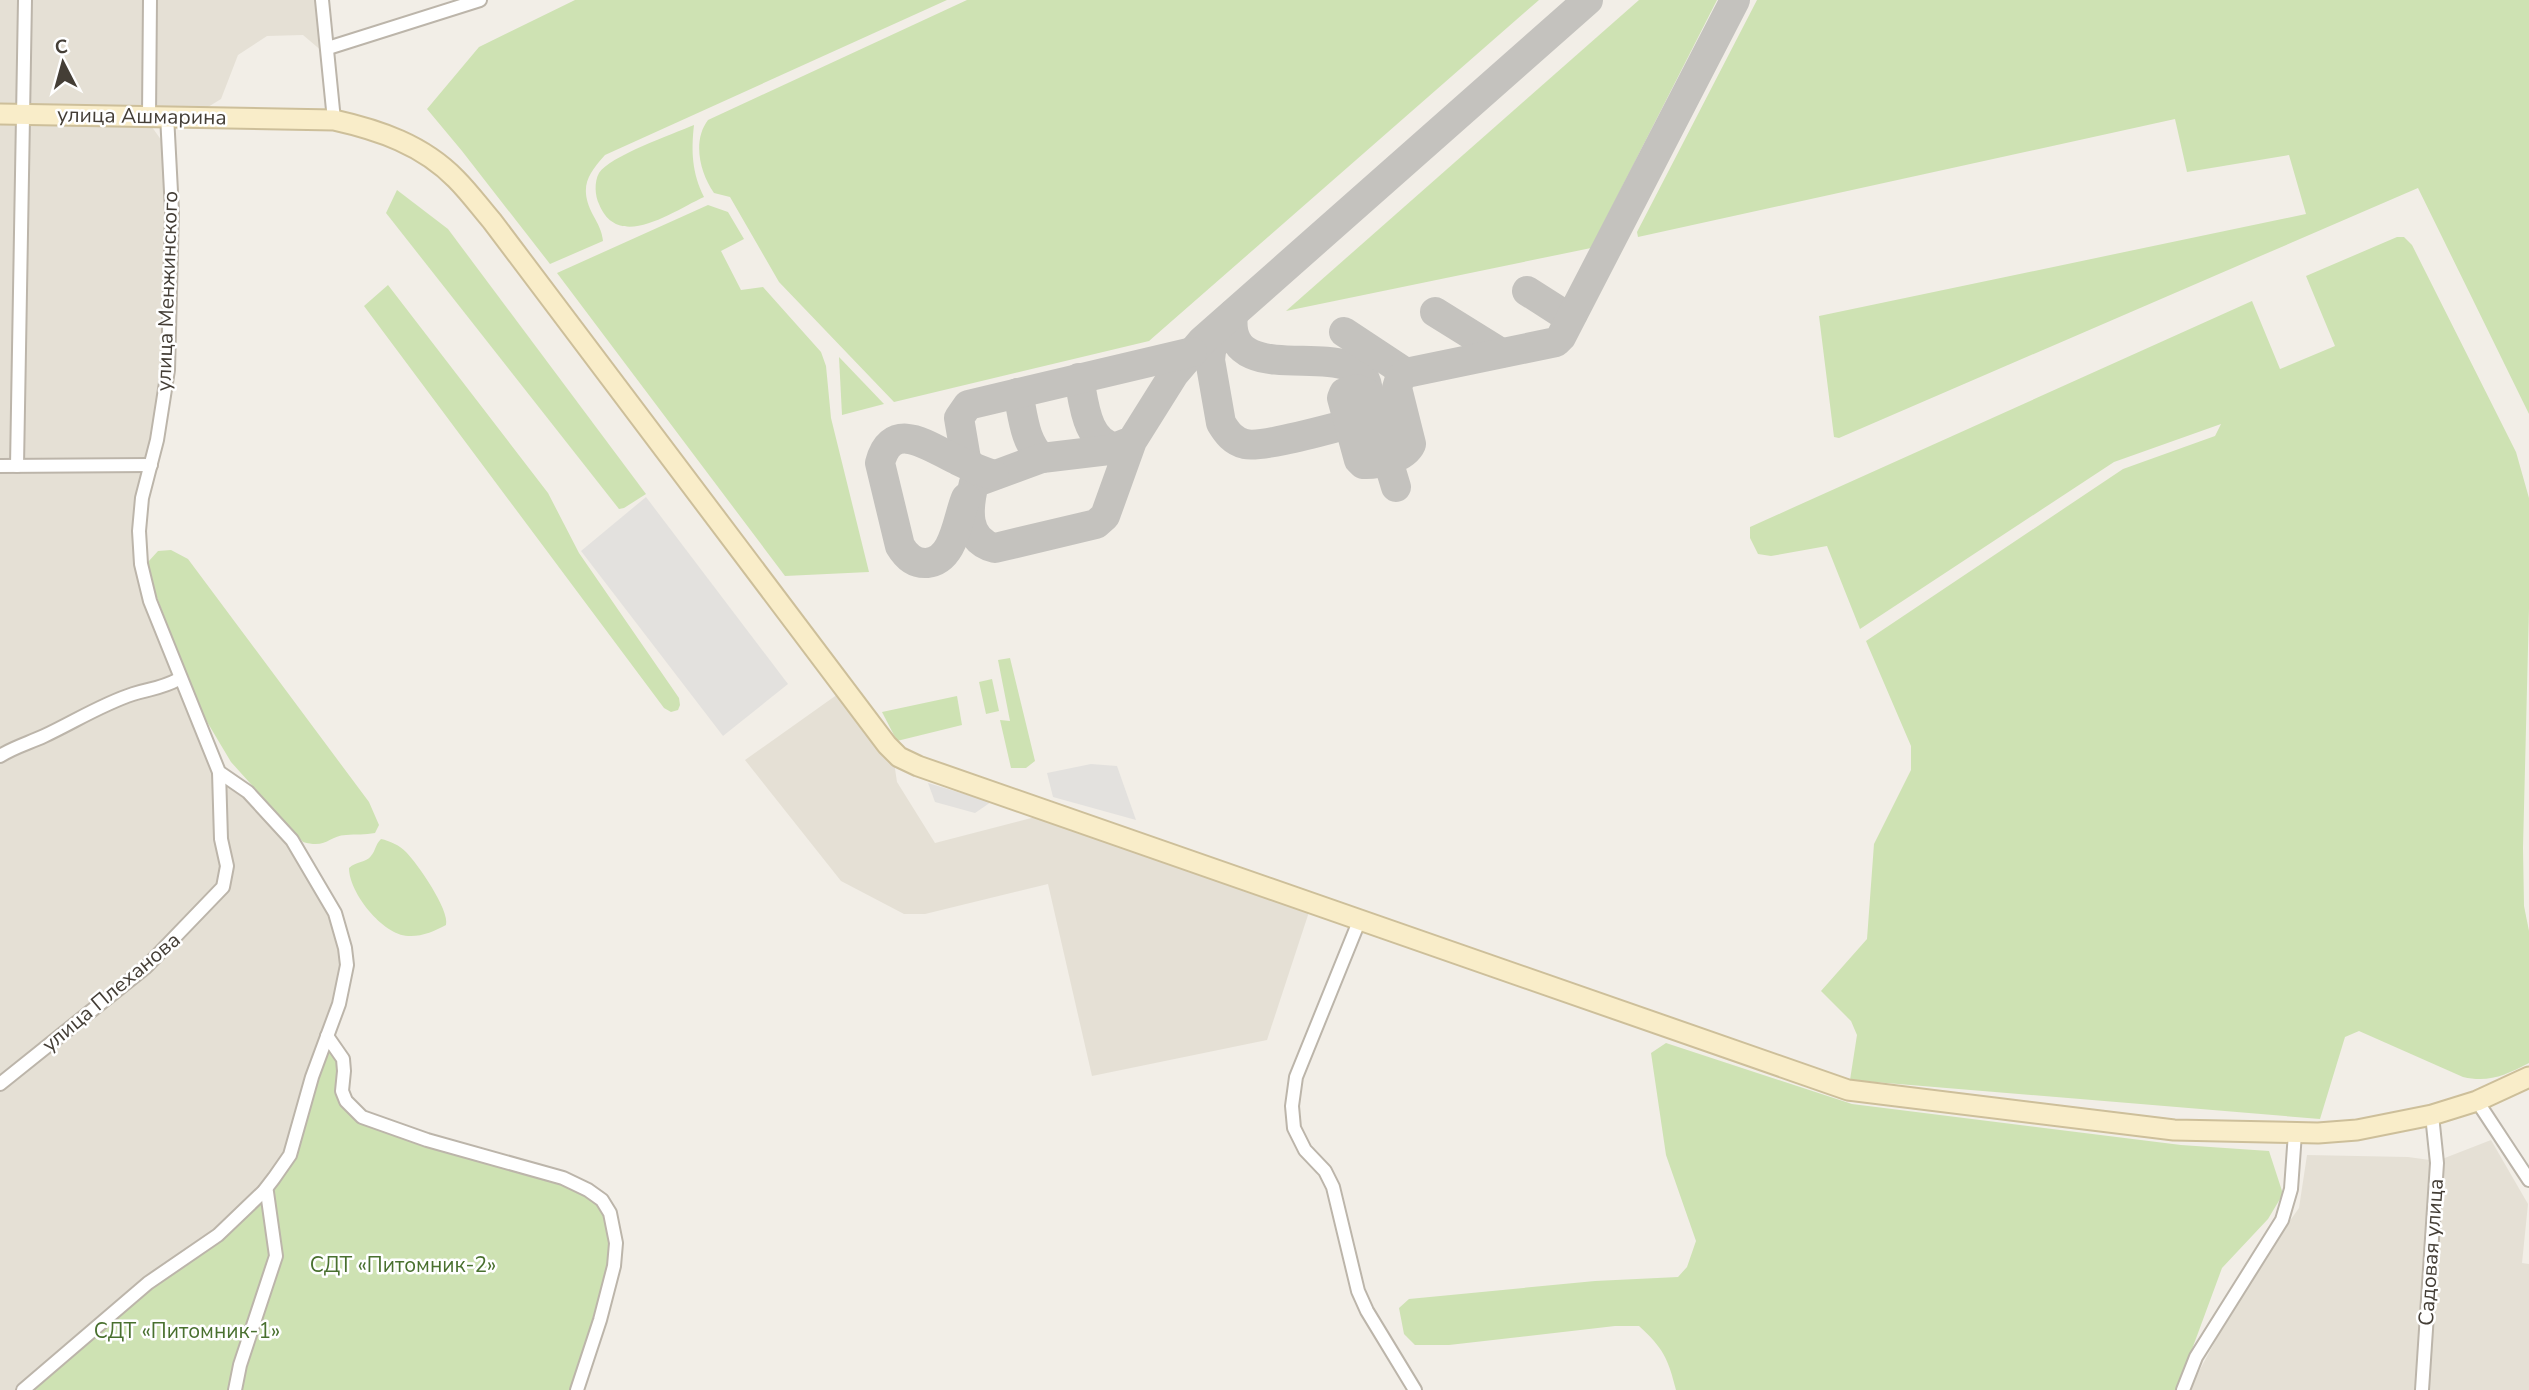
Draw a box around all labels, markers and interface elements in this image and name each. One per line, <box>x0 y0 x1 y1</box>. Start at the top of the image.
north arrow <box>28 28 98 98</box>
text: С <box>54 33 69 61</box>
street label: улица Ашмарина <box>57 101 227 131</box>
street label: улица Менжинского <box>150 190 184 392</box>
street label: улица Плеханова <box>36 926 186 1058</box>
street label: Садовая улица <box>2412 1177 2450 1327</box>
park label: СДТ «Питомник-2» <box>310 1251 496 1279</box>
park label: СДТ «Питомник-1» <box>94 1317 280 1345</box>

